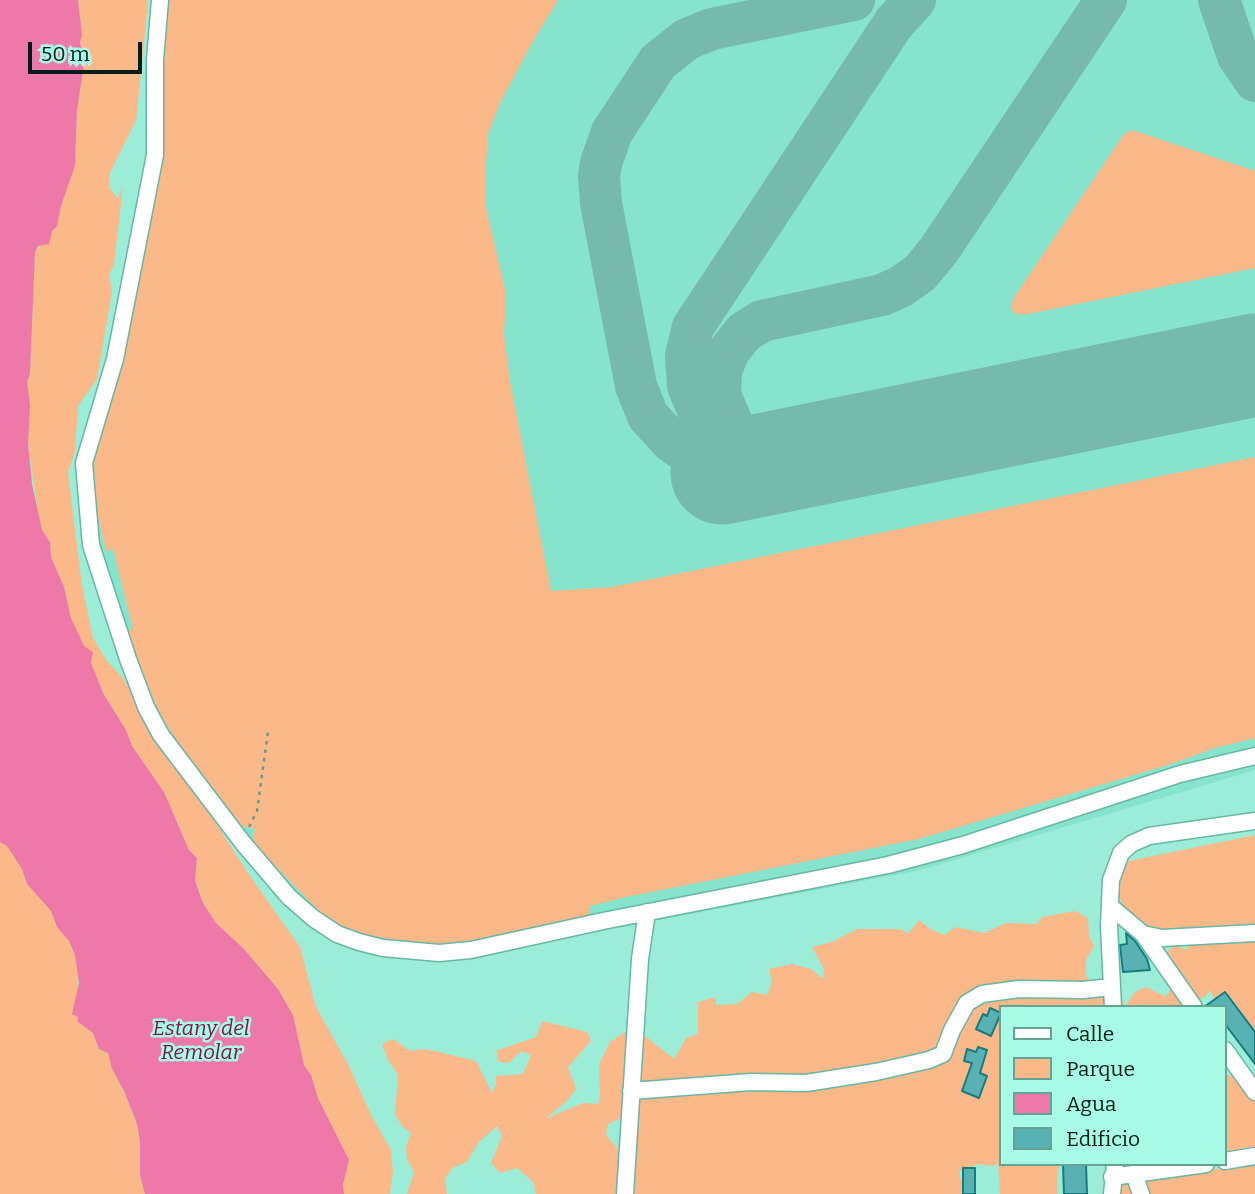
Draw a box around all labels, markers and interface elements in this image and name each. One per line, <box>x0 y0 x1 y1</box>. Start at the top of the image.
scale bar <box>32 28 145 72</box>
text: 50 m <box>41 41 90 67</box>
legend <box>1000 1005 1227 1166</box>
water label: Estany del Remolar <box>152 1016 250 1066</box>
text: Calle <box>1066 1021 1114 1047</box>
text: Parque <box>1066 1056 1135 1082</box>
text: Agua <box>1066 1091 1117 1117</box>
text: Edificio <box>1066 1126 1140 1152</box>

